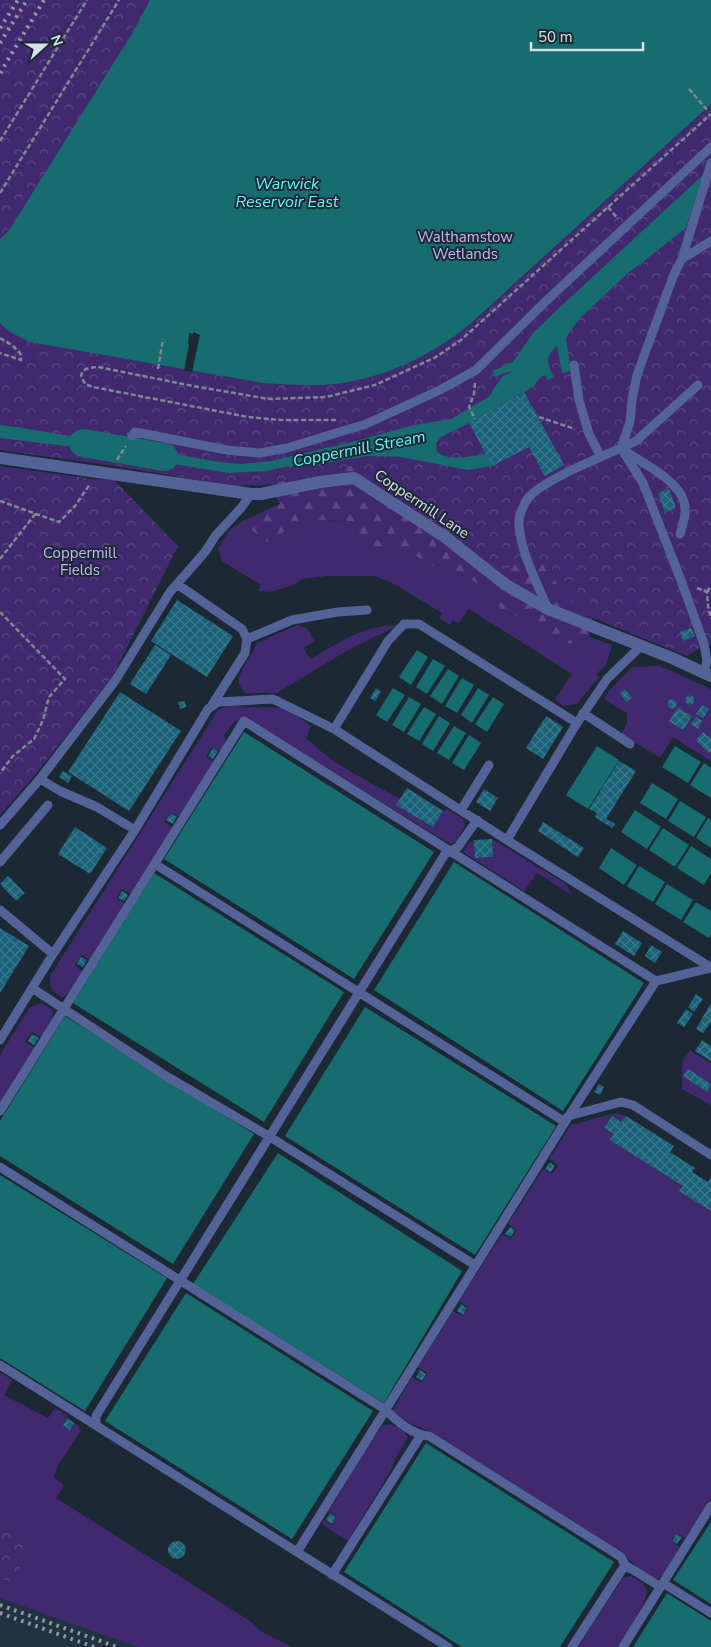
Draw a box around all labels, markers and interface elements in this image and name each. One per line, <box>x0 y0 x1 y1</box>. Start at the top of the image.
north arrow <box>20 20 70 70</box>
scale bar <box>531 20 644 52</box>
text: 50 m <box>538 27 573 47</box>
text: N <box>46 32 67 49</box>
water label: Warwick Reservoir East <box>236 173 339 213</box>
park label: Walthamstow Wetlands <box>417 227 513 264</box>
water label: Coppermill Stream <box>291 425 427 473</box>
street label: Coppermill Lane <box>371 465 473 543</box>
park label: Coppermill Fields <box>43 543 118 580</box>

